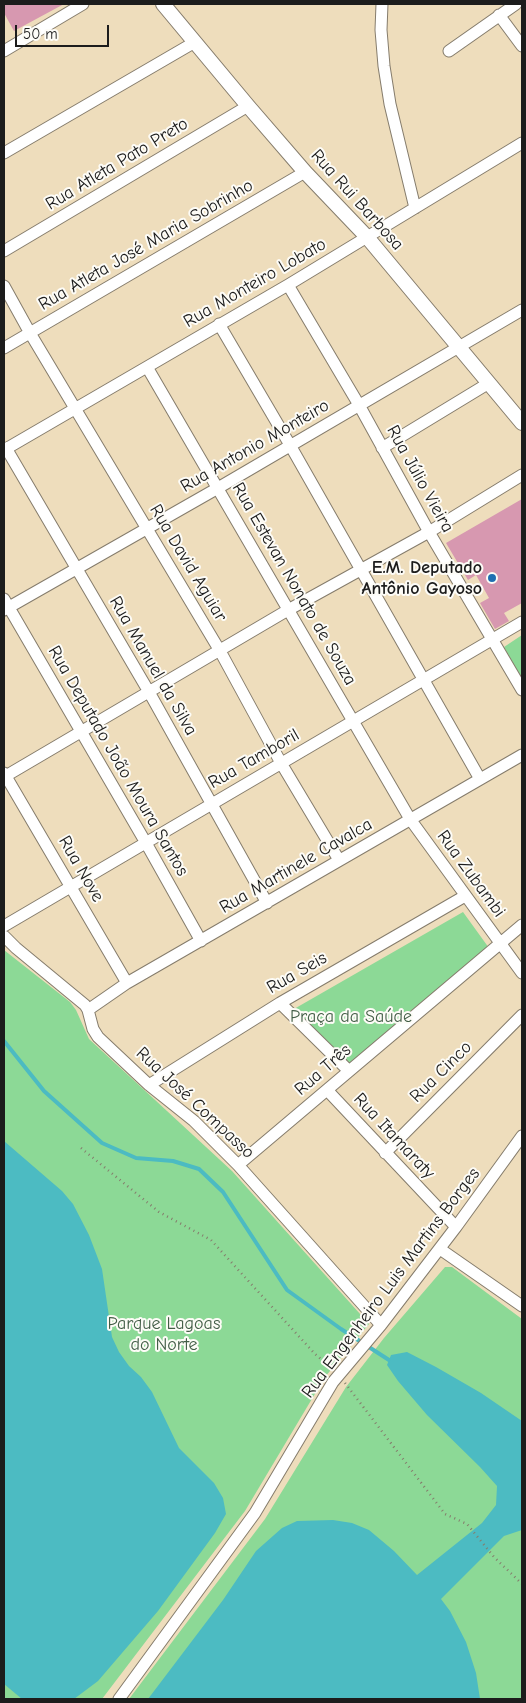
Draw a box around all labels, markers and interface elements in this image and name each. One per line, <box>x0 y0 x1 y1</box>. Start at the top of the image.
scale bar <box>18 15 111 47</box>
text: 50 m <box>23 25 58 43</box>
street label: Rua Atleta Pato Preto <box>42 113 192 215</box>
street label: Rua Rui Barbosa <box>306 145 408 255</box>
street label: Rua Atleta José Maria Sobrinho <box>35 175 257 315</box>
street label: Rua Monteiro Lobato <box>180 233 330 333</box>
street label: Rua Antonio Monteiro <box>177 395 333 497</box>
street label: Rua Júlio Vieira <box>382 422 458 536</box>
street label: Rua Estevan Nonato de Souza <box>227 479 361 689</box>
street label: Rua David Aguiar <box>145 501 231 625</box>
place label: E.M. Deputado Antônio Gayoso <box>362 557 482 600</box>
marker: E.M. Deputado Antônio Gayoso <box>486 572 498 584</box>
street label: Rua Manuel da Silva <box>104 593 202 739</box>
street label: Rua Deputado João Moura Santos <box>43 642 193 880</box>
street label: Rua Tamboril <box>205 724 303 794</box>
street label: Rua Martinele Cavalca <box>216 813 376 919</box>
street label: Rua Zubambi <box>432 826 510 922</box>
street label: Rua Nove <box>54 832 108 906</box>
street label: Rua Seis <box>263 947 331 999</box>
park label: Praça da Saúde <box>290 1006 412 1028</box>
street label: Rua Cinco <box>406 1037 476 1107</box>
street label: Rua Três <box>290 1040 356 1100</box>
street label: Rua José Compasso <box>131 1043 259 1163</box>
street label: Rua Itamaraty <box>349 1089 439 1183</box>
street label: Rua Engenheiro Luis Martins Borges <box>297 1164 485 1402</box>
park label: Parque Lagoas do Norte <box>108 1313 220 1356</box>

